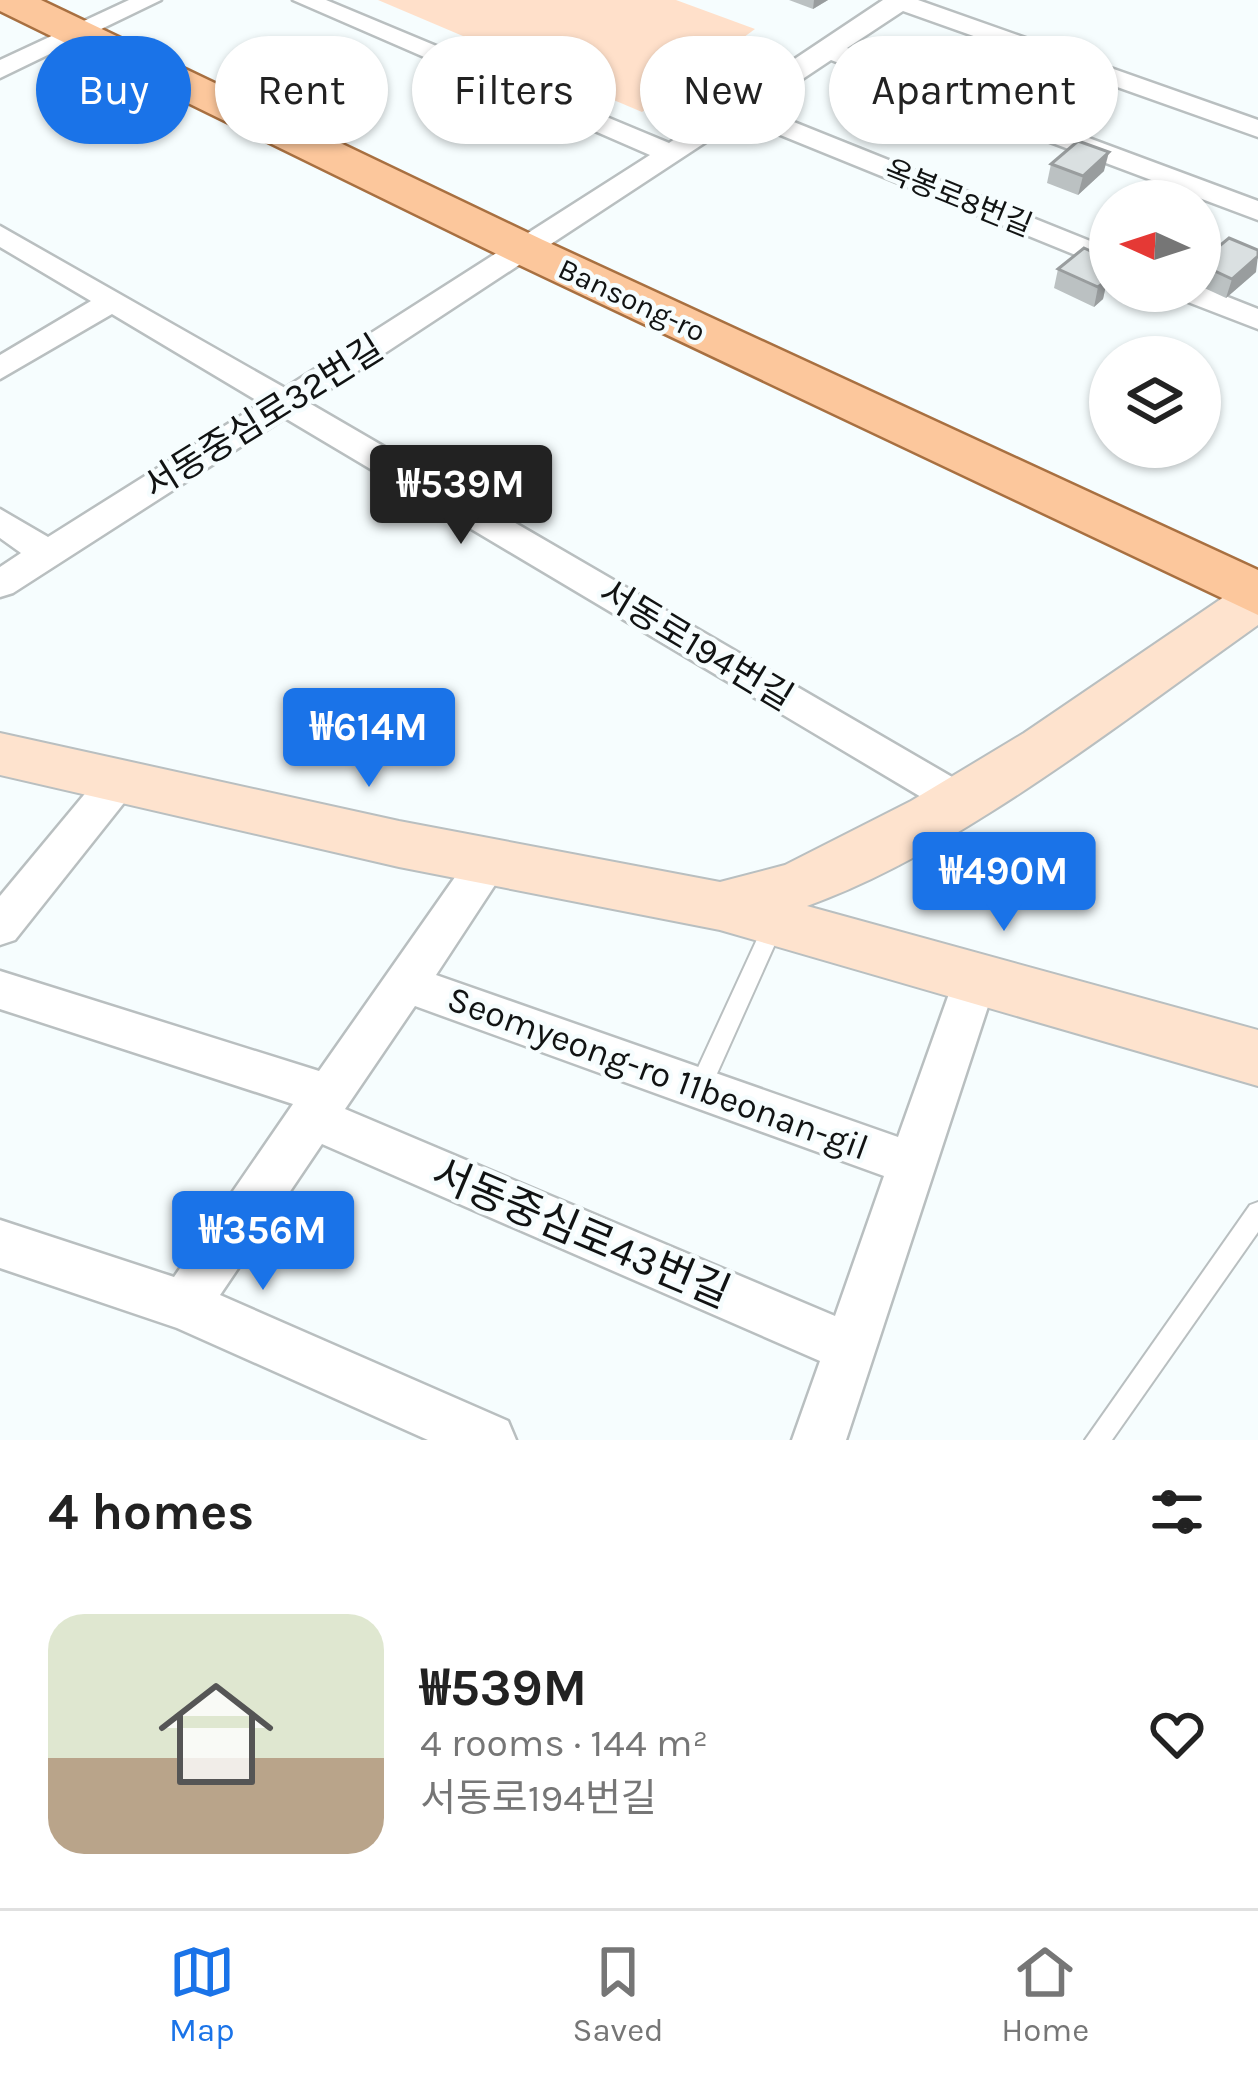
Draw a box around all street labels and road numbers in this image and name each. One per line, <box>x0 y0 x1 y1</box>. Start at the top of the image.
street label: 옥봉로8번길 <box>879 152 1037 244</box>
street label: Bansong-ro <box>553 250 711 350</box>
street label: 서동중심로32번길 <box>136 327 390 507</box>
street label: 서동로194번길 <box>592 571 800 719</box>
street label: Seomyeong-ro 11beonan-gil <box>442 977 874 1169</box>
street label: 서동중심로43번길 <box>425 1148 737 1318</box>

